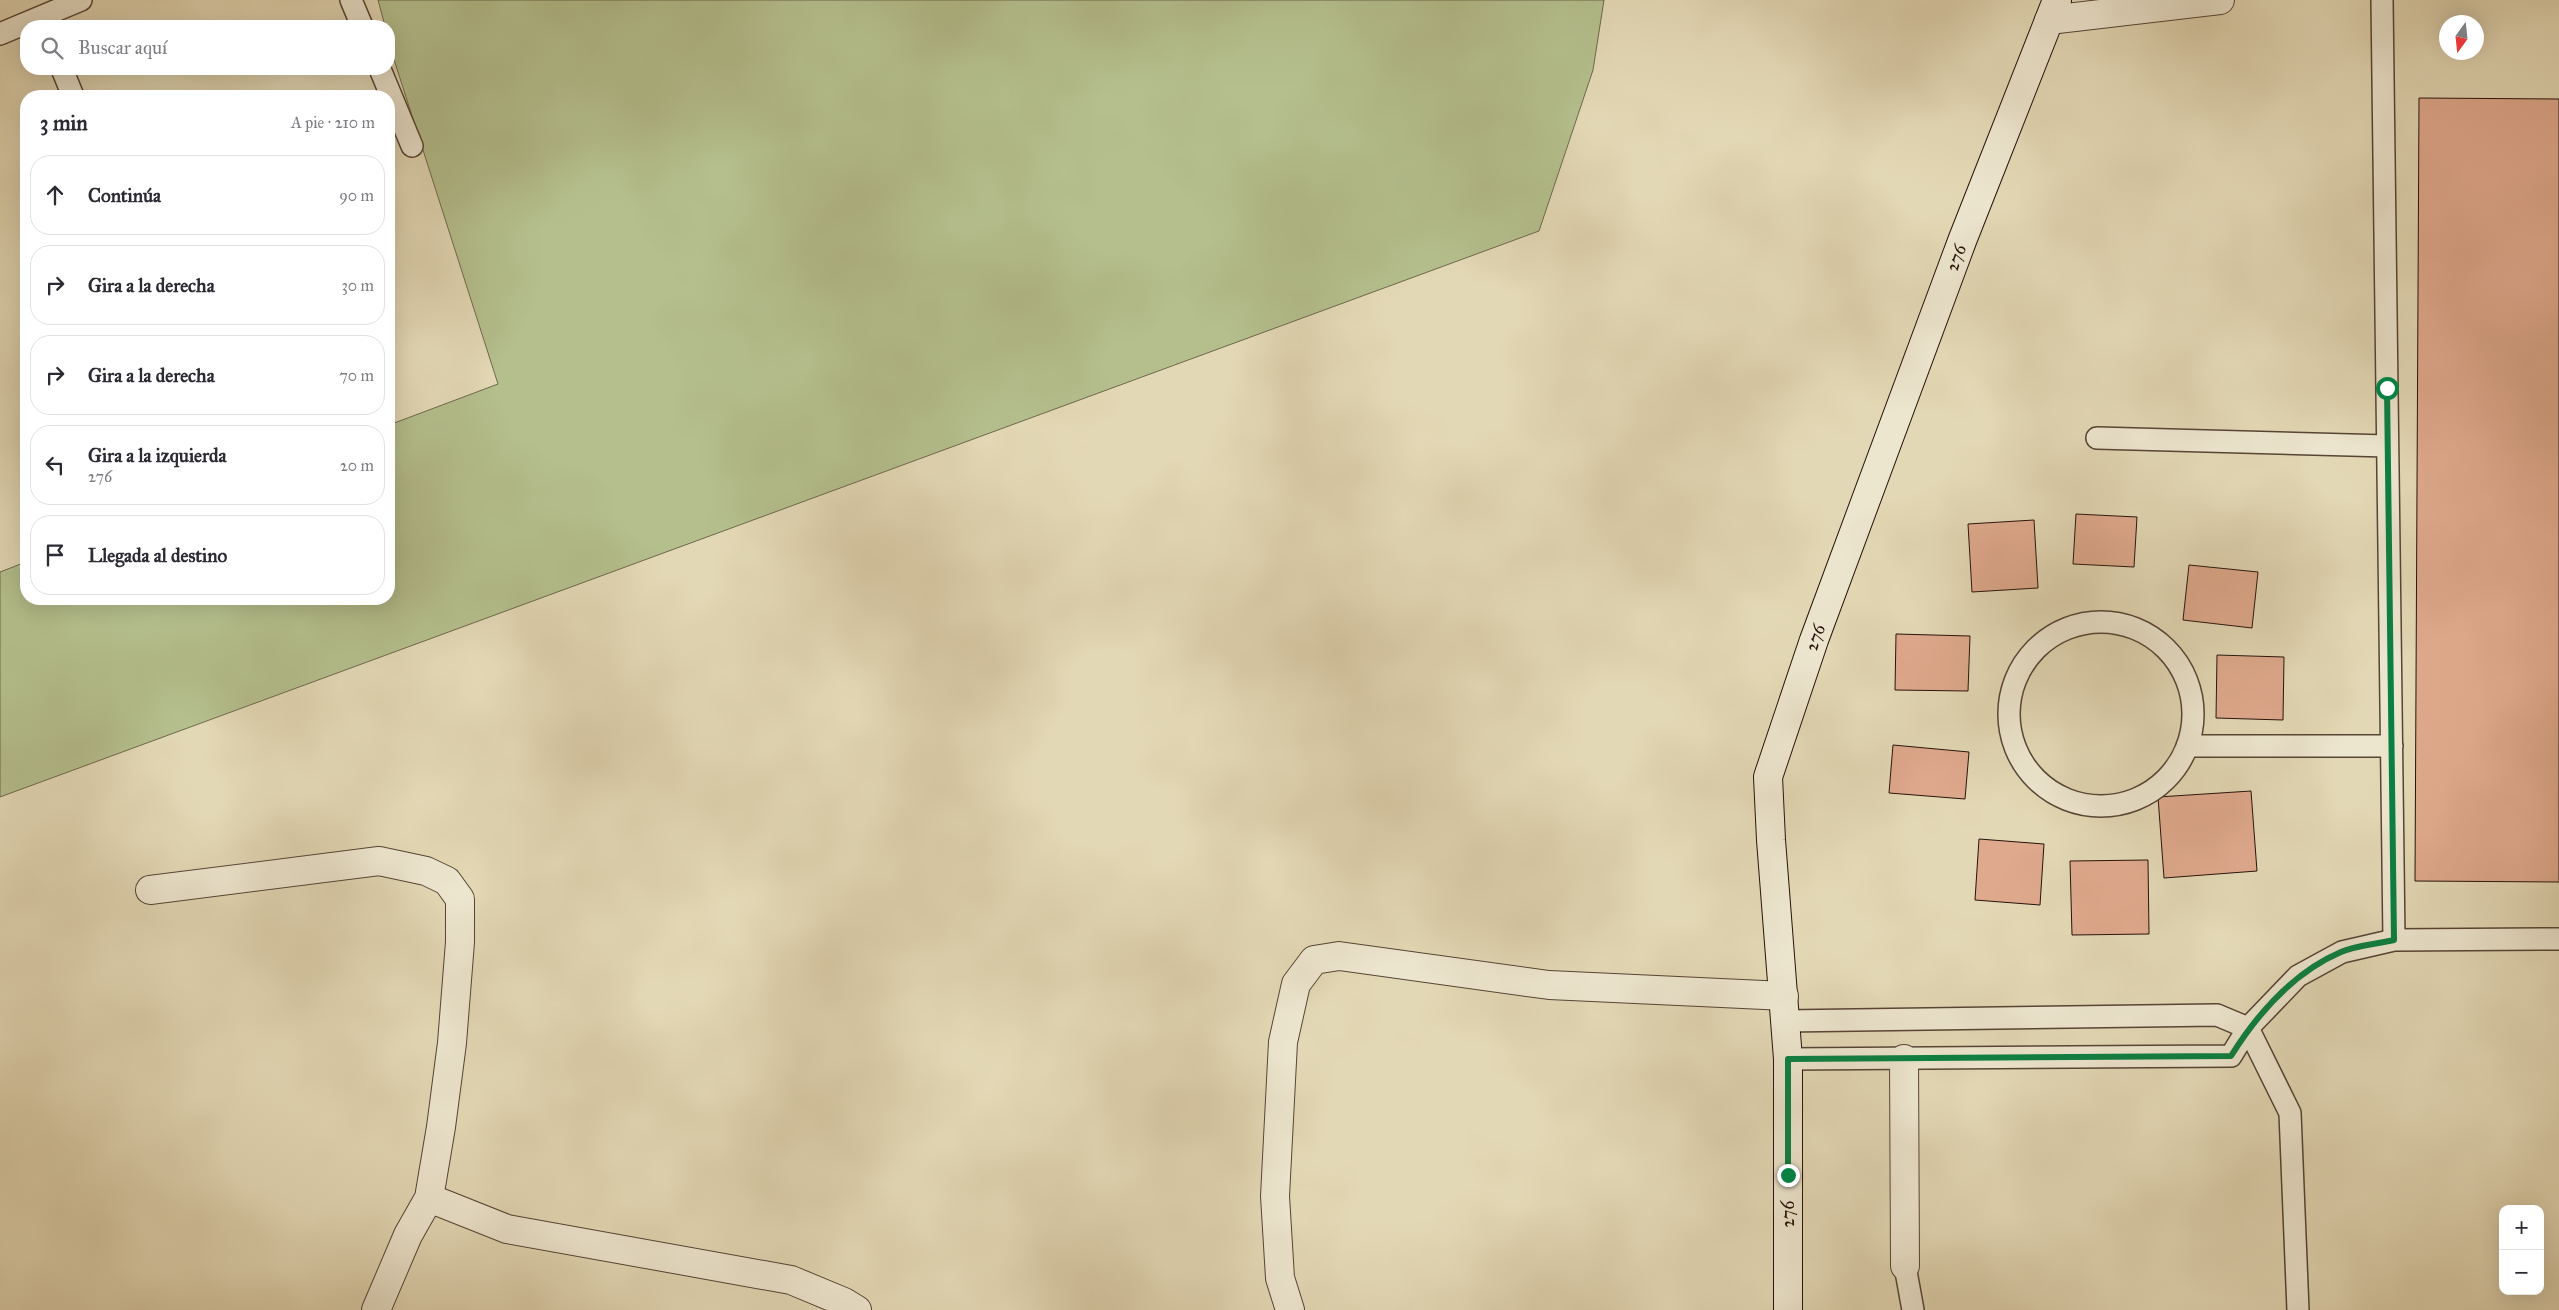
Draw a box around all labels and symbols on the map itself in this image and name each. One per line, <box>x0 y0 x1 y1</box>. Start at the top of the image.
north arrow <box>2439 15 2484 60</box>
street label: 276 <box>1941 240 1971 274</box>
route start <box>2376 377 2399 400</box>
street label: 276 <box>1800 620 1830 654</box>
route end <box>1777 1164 1800 1187</box>
street label: 276 <box>1777 1200 1799 1228</box>

